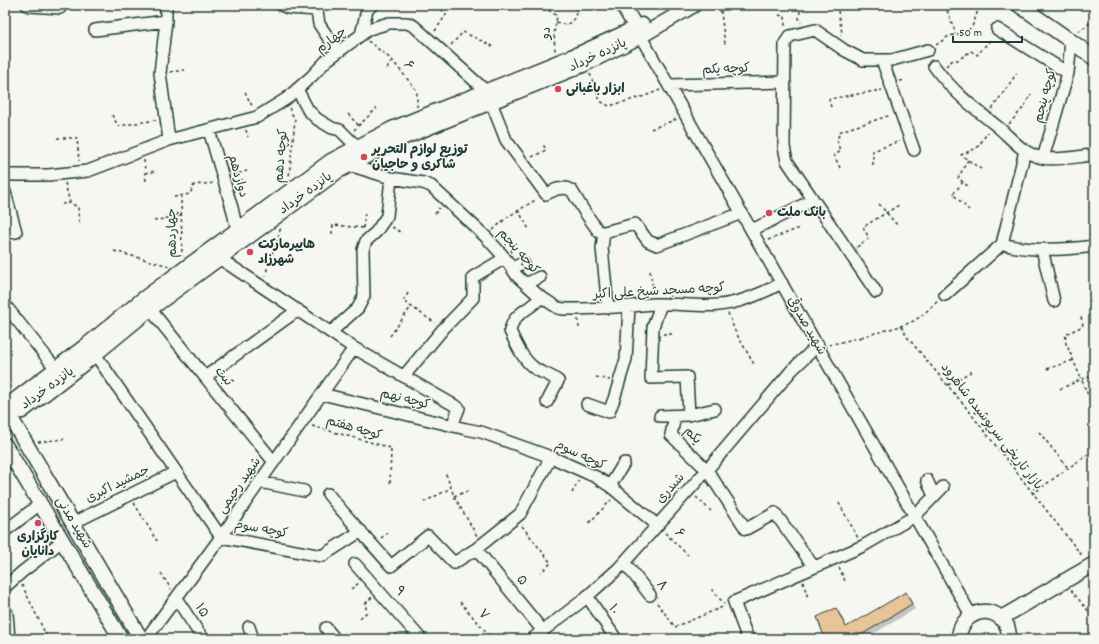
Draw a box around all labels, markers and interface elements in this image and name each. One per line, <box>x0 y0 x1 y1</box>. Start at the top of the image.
scale bar <box>953 18 1022 44</box>
street label: چهارم <box>313 23 351 59</box>
text: 50 m <box>959 25 982 42</box>
street label: دو <box>537 26 557 41</box>
street label: پانزده خرداد <box>566 34 630 78</box>
street label: ۶ <box>398 57 418 75</box>
street label: کوچه یکم <box>702 60 751 80</box>
street label: کوچه پنجم <box>1030 66 1062 125</box>
place label: ابزار باغبانی <box>566 80 625 99</box>
marker: ابزار باغبانی <box>553 84 563 94</box>
street label: کوچه دهم <box>270 128 294 184</box>
place label: توزیع لوازم التحریر شاکری و حاجیان <box>370 141 469 175</box>
street label: دوازدهم <box>222 152 252 200</box>
marker: توزیع لوازم التحریر شاکری و حاجیان <box>359 152 369 162</box>
street label: پانزده خرداد <box>275 168 337 220</box>
place label: بانک ملت <box>777 204 826 223</box>
street label: چهاردهم <box>163 208 183 258</box>
marker: بانک ملت <box>764 208 774 218</box>
street label: کوچه پنجم <box>493 225 544 280</box>
place label: هایپرمارکت شهرزاد <box>258 236 316 270</box>
marker: هایپرمارکت شهرزاد <box>245 247 255 257</box>
street label: کوچه مسجد شیخ علی اکبر <box>592 279 726 305</box>
street label: شهید صدوقی <box>782 293 831 359</box>
street label: بازار تاریخی سرپوشیده شاهرود <box>935 359 1047 495</box>
street label: پانزده خرداد <box>17 363 79 415</box>
street label: ثبت <box>209 363 237 392</box>
street label: کوچه نهم <box>378 385 432 415</box>
street label: کوچه هفتم <box>324 412 385 446</box>
street label: یکم <box>679 423 705 449</box>
street label: کوچه سوم <box>551 436 609 476</box>
street label: شهید رحیمی <box>214 454 266 518</box>
street label: جمشید اکبری <box>83 461 153 509</box>
street label: شبدری <box>652 469 690 509</box>
street label: شهید مدنی <box>50 493 96 553</box>
street label: کوچه سوم <box>233 516 290 544</box>
marker: کارگزاری دانایان <box>33 518 43 528</box>
street label: ۶ <box>670 524 689 544</box>
place label: کارگزاری دانایان <box>17 527 59 562</box>
street label: ۵ <box>511 572 531 590</box>
street label: ۸ <box>651 577 671 595</box>
street label: ۹ <box>389 583 409 601</box>
street label: ۱۵ <box>189 600 213 622</box>
street label: ۱۰ <box>603 601 623 619</box>
street label: ۷ <box>473 605 493 625</box>

